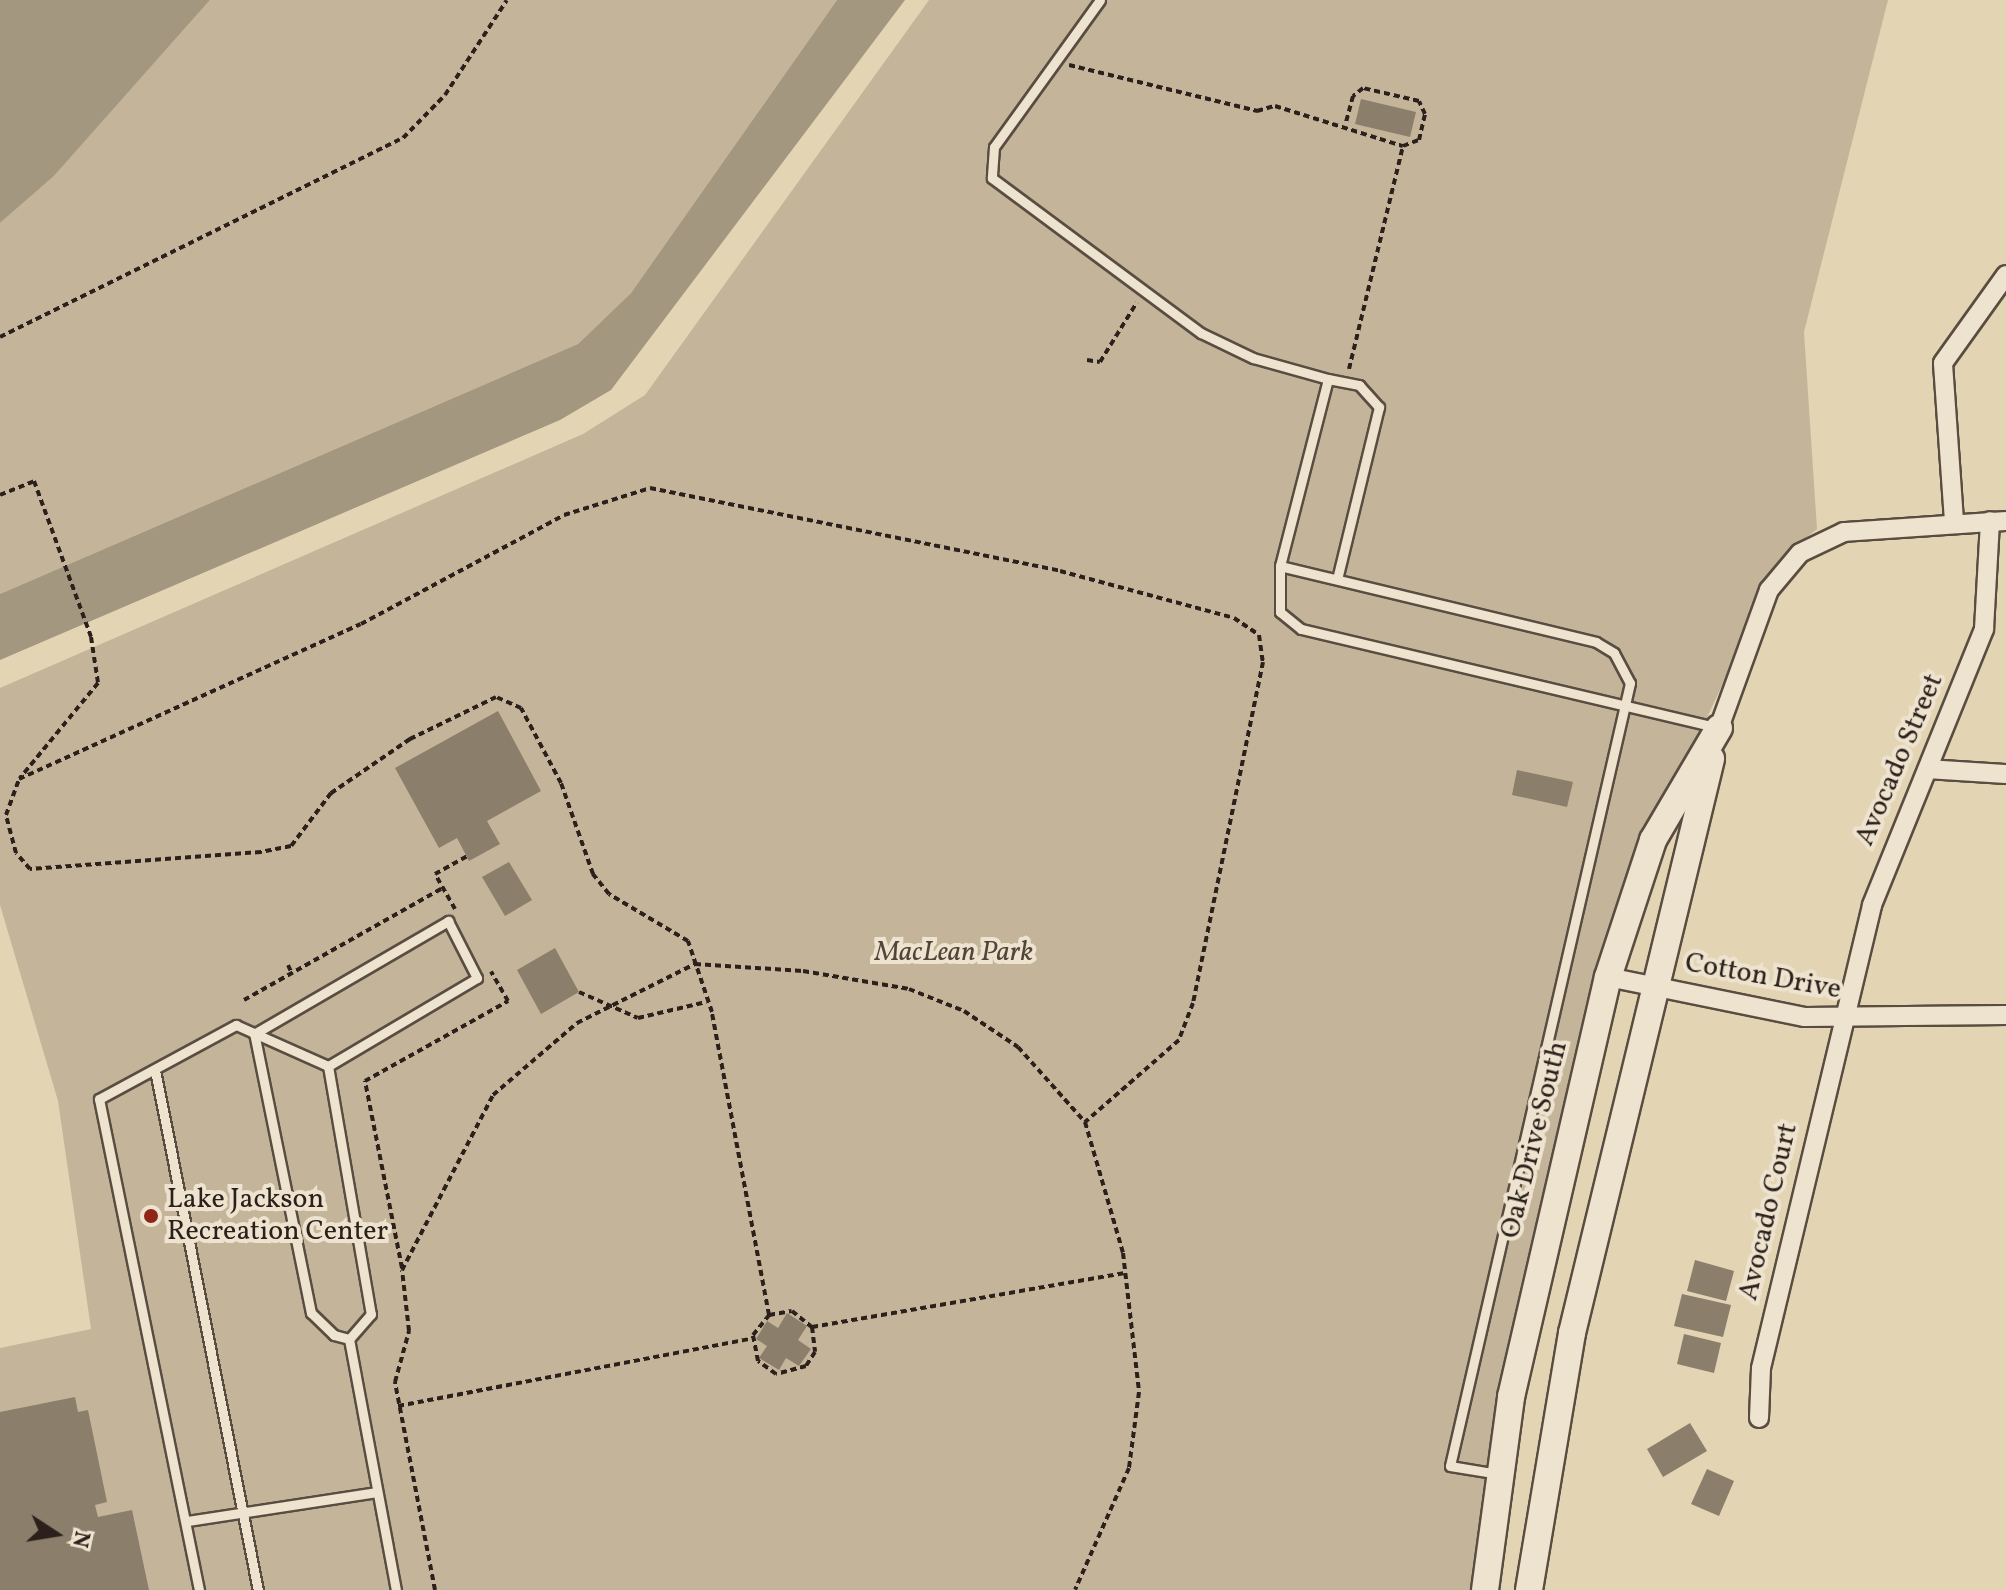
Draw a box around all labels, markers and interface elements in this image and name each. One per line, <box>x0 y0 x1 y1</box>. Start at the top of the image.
street label: Avocado Street <box>1849 669 1951 851</box>
park label: MacLean Park <box>875 936 1033 970</box>
street label: Cotton Drive <box>1682 947 1844 1007</box>
street label: Oak Drive South <box>1494 1038 1576 1242</box>
street label: Avocado Court <box>1732 1120 1806 1304</box>
place label: Lake Jackson Recreation Center <box>167 1183 388 1249</box>
marker: Lake Jackson Recreation Center <box>142 1207 160 1225</box>
north arrow <box>16 1494 96 1574</box>
text: N <box>63 1528 97 1550</box>

